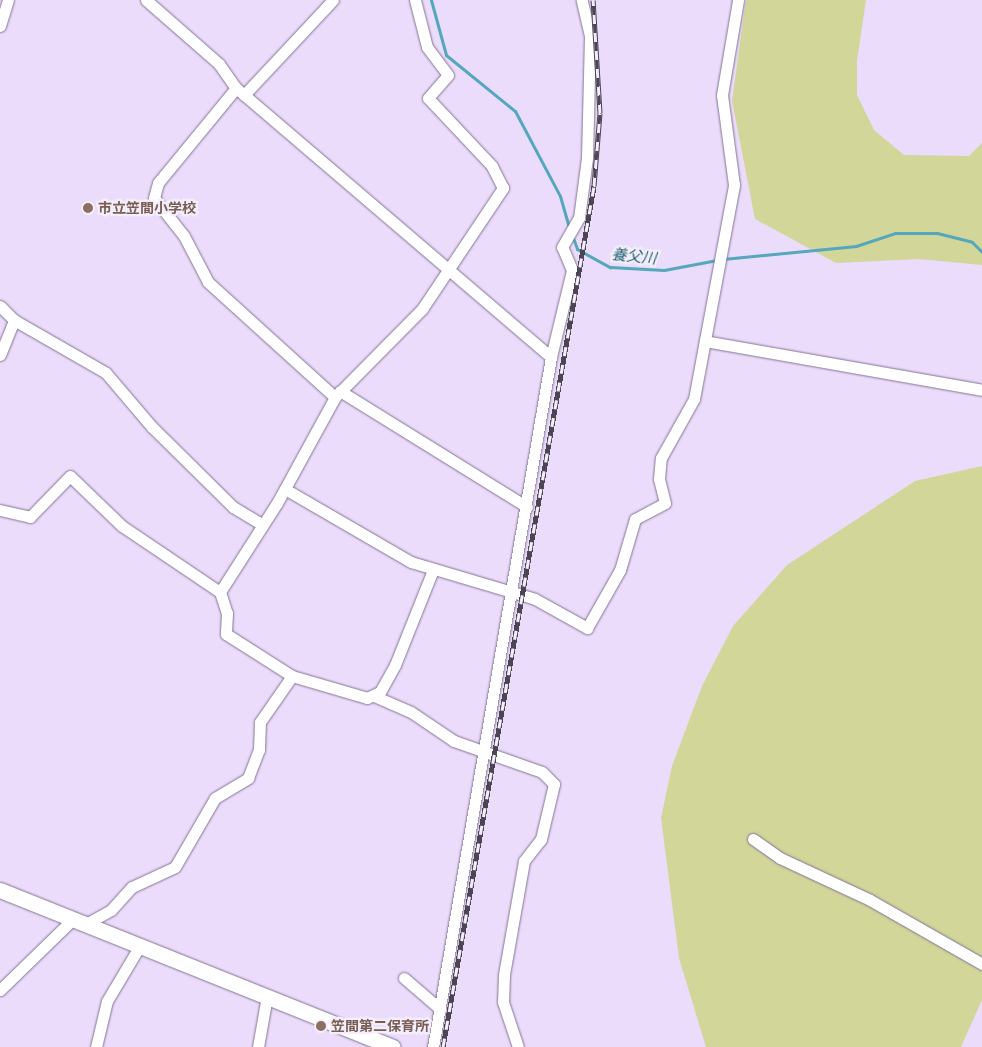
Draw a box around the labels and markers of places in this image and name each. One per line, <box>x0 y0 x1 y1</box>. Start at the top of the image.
place label: 市立笠間小学校 <box>98 200 196 216</box>
marker: 市立笠間小学校 <box>82 202 94 214</box>
place label: 笠間第二保育所 <box>331 1018 429 1034</box>
marker: 笠間第二保育所 <box>315 1020 327 1032</box>

